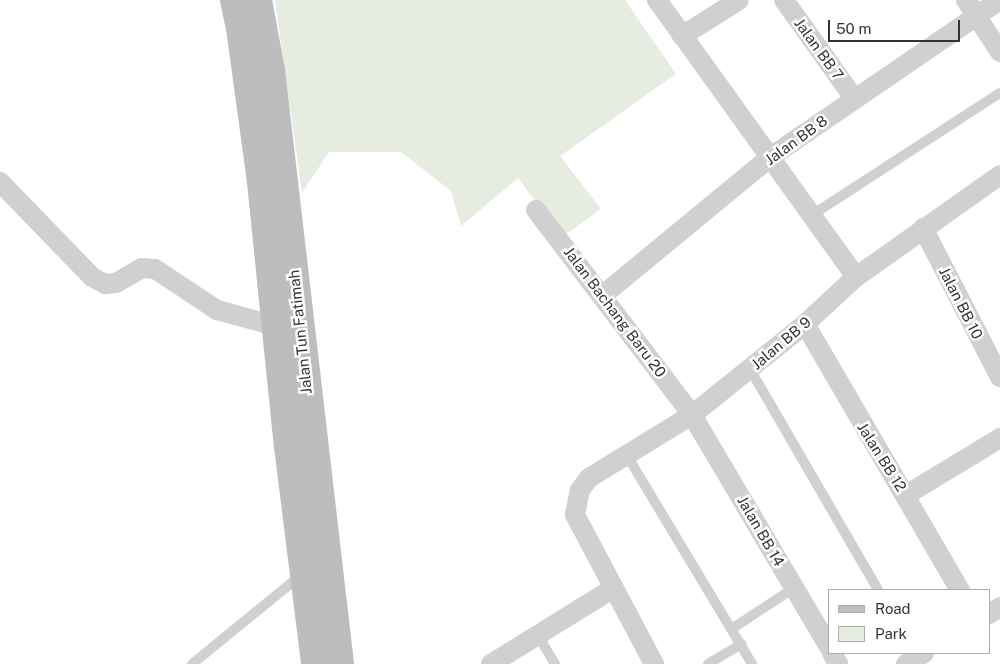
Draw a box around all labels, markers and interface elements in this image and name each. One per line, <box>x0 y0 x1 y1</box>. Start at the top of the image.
scale bar <box>830 10 962 42</box>
street label: Jalan BB 7 <box>791 15 847 83</box>
text: 50 m <box>836 20 871 37</box>
street label: Jalan BB 8 <box>761 111 831 169</box>
street label: Jalan Bachang Baru 20 <box>560 243 670 381</box>
street label: Jalan BB 10 <box>935 264 987 342</box>
street label: Jalan Tun Fatimah <box>285 269 315 395</box>
street label: Jalan BB 9 <box>747 313 815 373</box>
street label: Jalan BB 12 <box>854 419 910 495</box>
street label: Jalan BB 14 <box>734 492 788 570</box>
legend <box>828 589 990 654</box>
text: Road <box>875 600 911 617</box>
text: Park <box>875 625 907 642</box>

